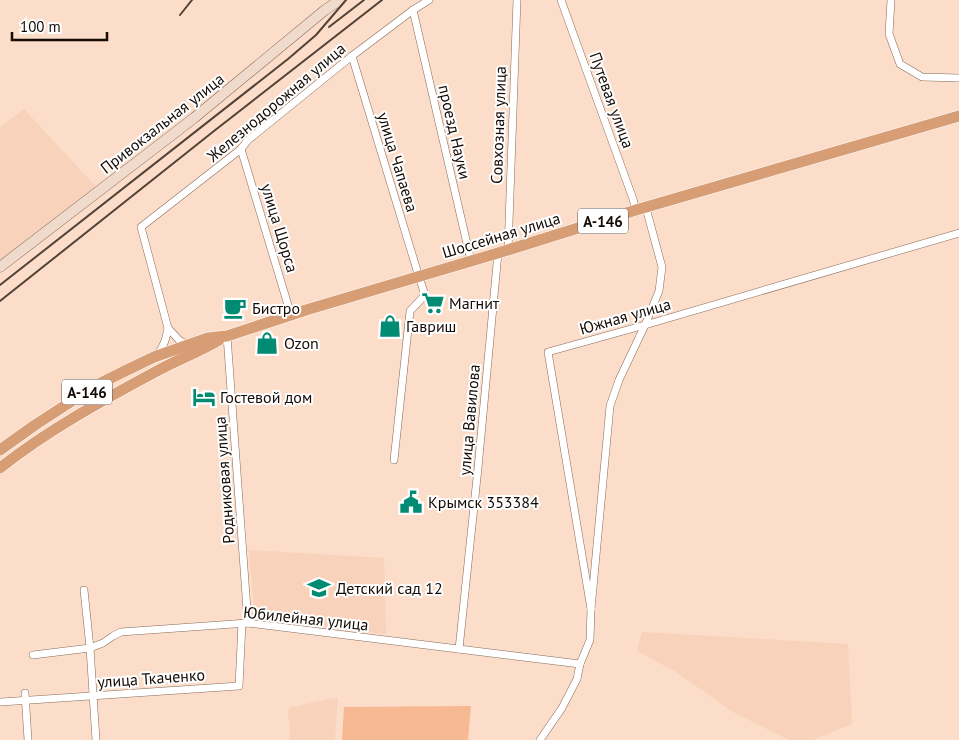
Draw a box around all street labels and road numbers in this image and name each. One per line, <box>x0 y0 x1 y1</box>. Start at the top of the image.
street label: Железнодорожная улица <box>202 38 349 166</box>
street label: Путевая улица <box>585 49 639 151</box>
street label: Совхозная улица <box>486 66 510 184</box>
street label: Привокзальная улица <box>96 68 228 178</box>
street label: проезд Науки <box>434 83 476 181</box>
street label: улица Чапаева <box>373 110 423 214</box>
street label: улица Щорса <box>257 181 303 275</box>
street label: Шоссейная улица <box>440 208 562 262</box>
road number: А-146 <box>578 208 628 234</box>
street label: Южная улица <box>577 293 673 339</box>
street label: улица Вавилова <box>454 364 484 476</box>
road number: А-146 <box>62 380 112 404</box>
street label: Родниковая улица <box>210 416 238 544</box>
street label: Юбилейная улица <box>242 601 370 635</box>
street label: улица Ткаченко <box>97 664 205 692</box>

